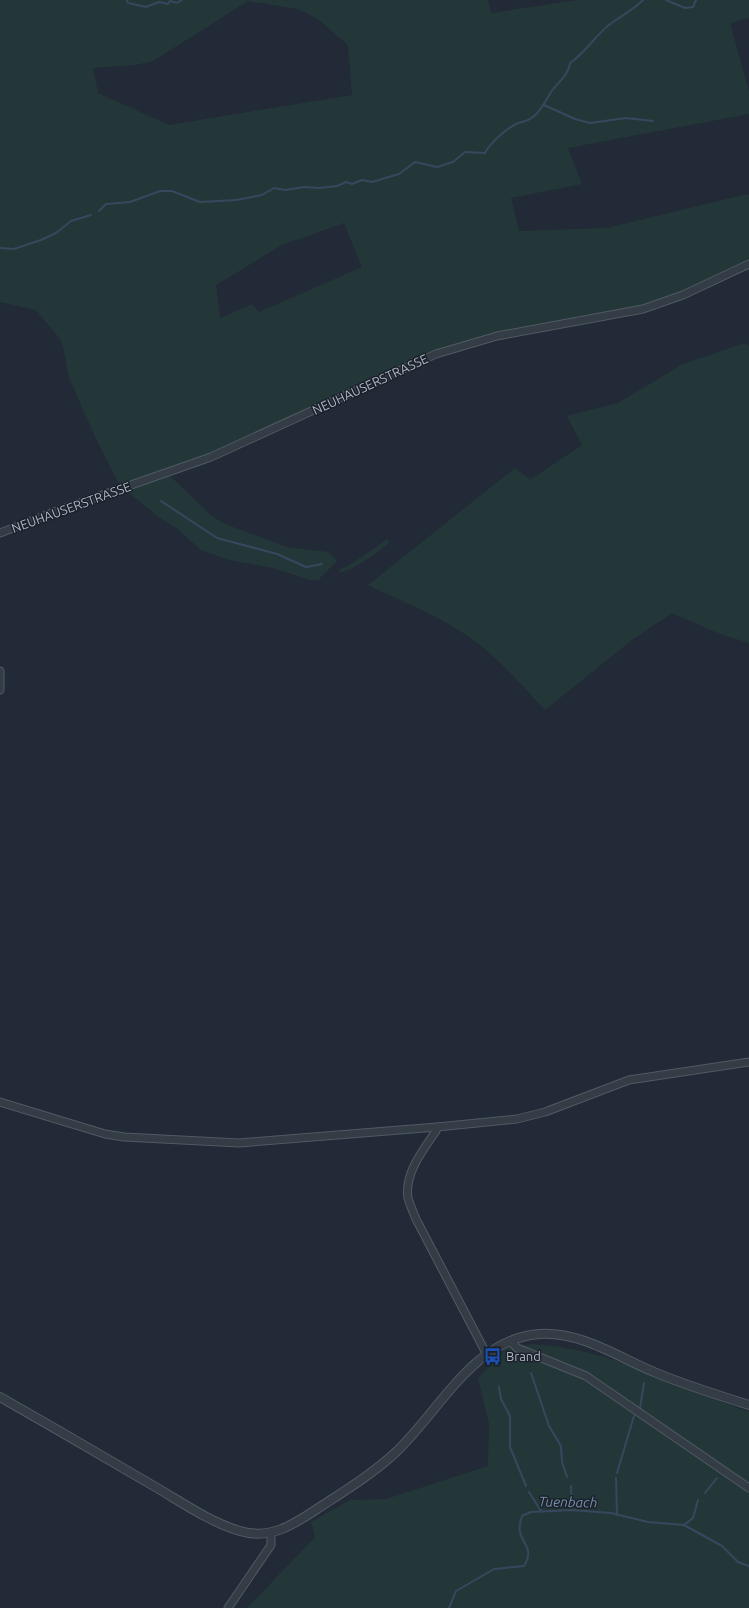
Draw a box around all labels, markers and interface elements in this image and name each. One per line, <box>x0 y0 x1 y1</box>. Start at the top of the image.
street label: NEUHAUSERSTRASSE <box>310 351 430 417</box>
street label: NEUHAUSERSTRASSE <box>9 479 133 535</box>
bus stop icon: Brand <box>483 1346 503 1366</box>
place label: Brand <box>506 1349 541 1363</box>
water label: Tuenbach <box>538 1493 598 1511</box>

